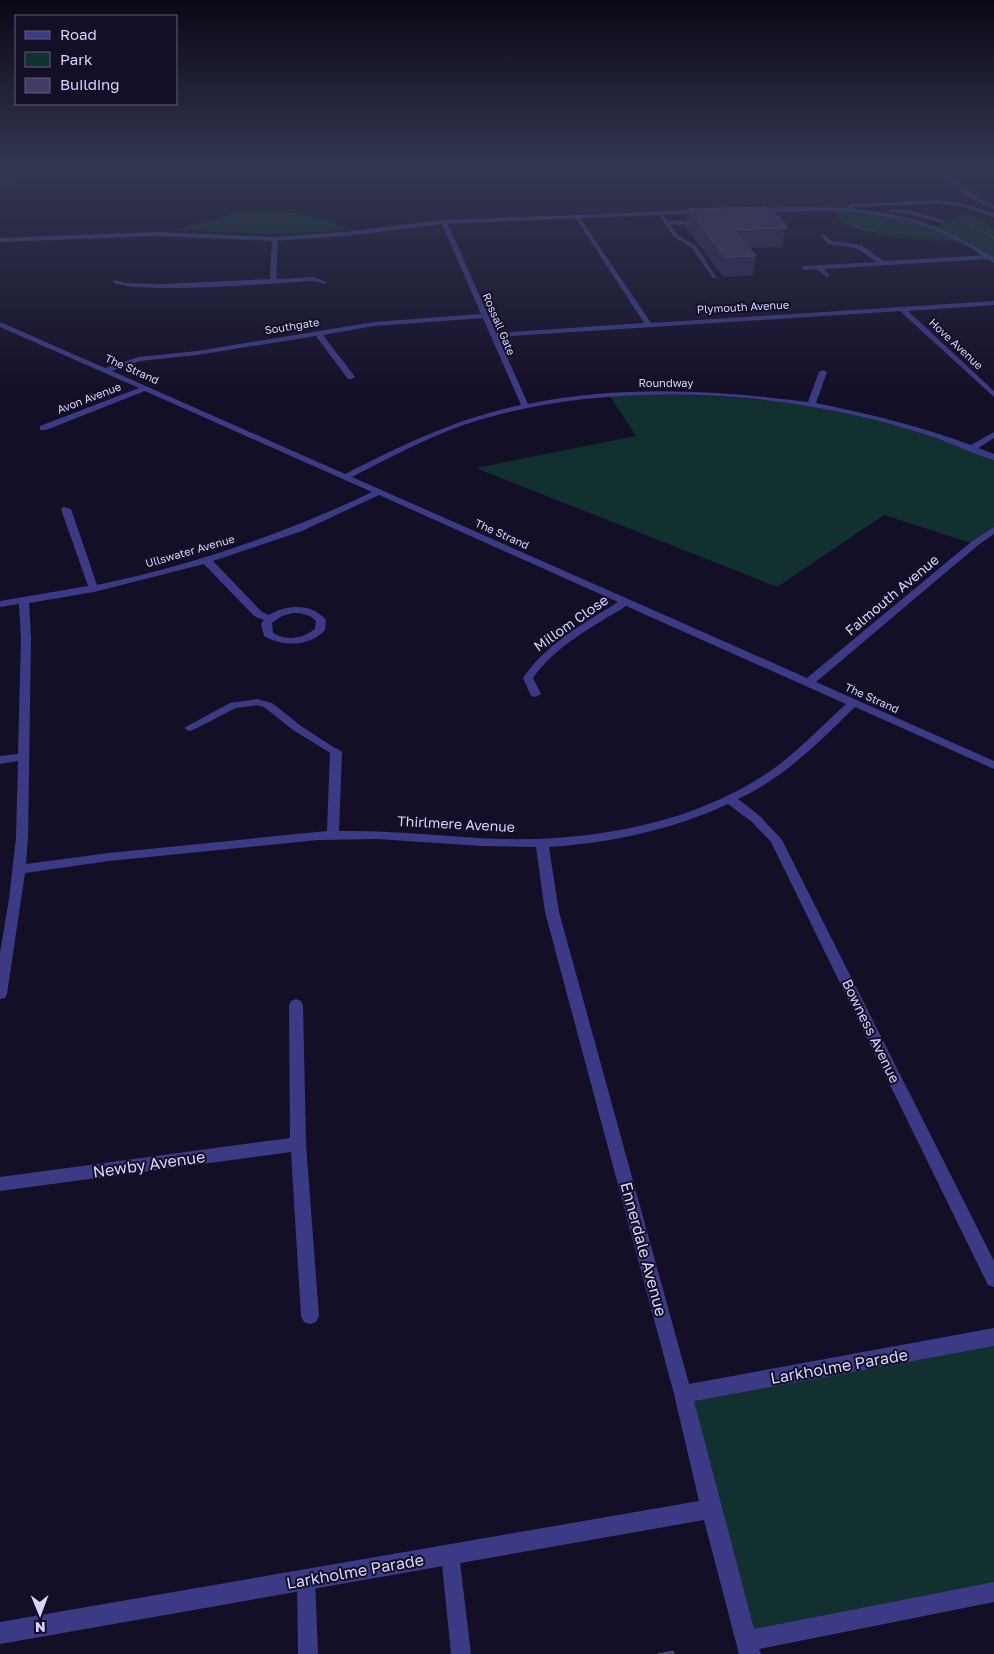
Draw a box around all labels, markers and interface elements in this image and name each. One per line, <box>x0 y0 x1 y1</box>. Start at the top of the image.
legend <box>15 15 178 105</box>
text: Road <box>60 25 97 43</box>
text: Park <box>60 50 93 68</box>
text: Building <box>60 75 120 93</box>
street label: Rossall Gate <box>481 291 518 357</box>
street label: Plymouth Avenue <box>696 298 789 315</box>
street label: Southgate <box>264 315 320 336</box>
street label: Hove Avenue <box>927 315 986 372</box>
street label: The Strand <box>103 351 161 386</box>
street label: Roundway <box>639 376 694 389</box>
street label: Avon Avenue <box>55 379 123 416</box>
street label: The Strand <box>473 516 531 551</box>
street label: Ullswater Avenue <box>144 532 236 569</box>
street label: Falmouth Avenue <box>841 551 942 639</box>
street label: Millom Close <box>530 591 611 654</box>
street label: The Strand <box>843 680 901 715</box>
street label: Thirlmere Avenue <box>397 812 515 835</box>
street label: Bowness Avenue <box>839 976 904 1086</box>
street label: Newby Avenue <box>92 1146 206 1182</box>
street label: Ennerdale Avenue <box>616 1180 672 1318</box>
street label: Larkholme Parade <box>769 1344 909 1388</box>
street label: Larkholme Parade <box>285 1549 425 1593</box>
north arrow <box>15 1589 65 1639</box>
text: N <box>35 1619 46 1636</box>

